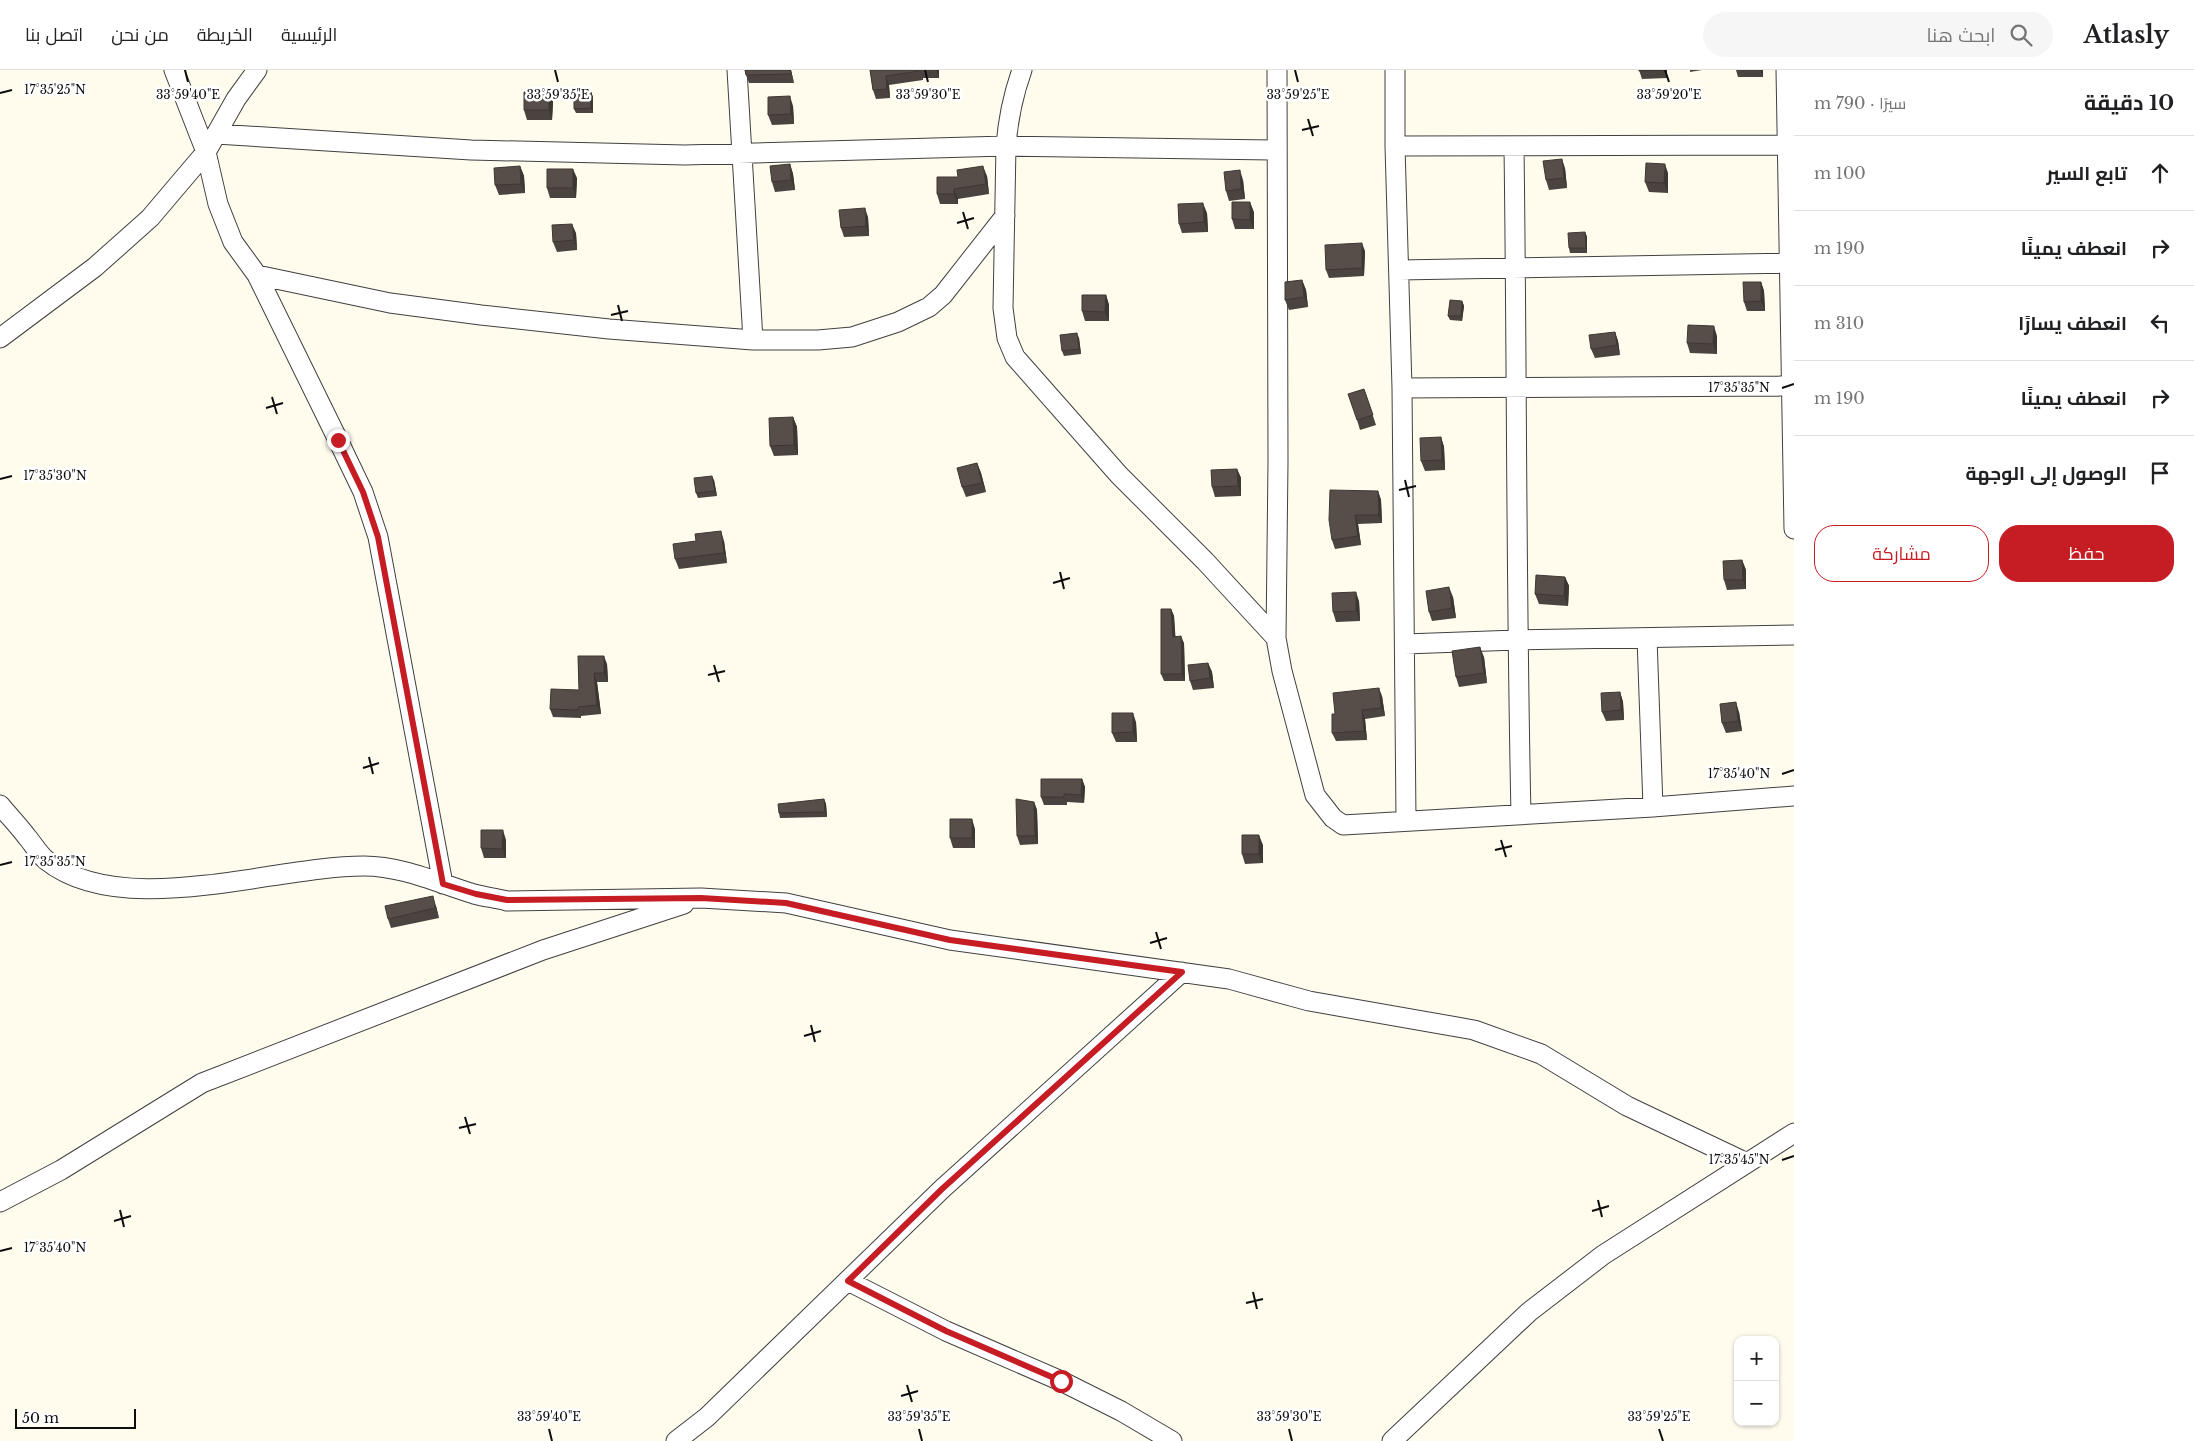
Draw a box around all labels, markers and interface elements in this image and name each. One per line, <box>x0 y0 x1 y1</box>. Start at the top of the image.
search box <box>1703 12 2053 57</box>
text: Atlasly <box>2083 20 2169 49</box>
icon: search <box>2007 21 2035 49</box>
text: اتصل بنا <box>25 24 83 46</box>
text: من نحن <box>111 24 169 46</box>
text: الخريطة <box>197 24 253 46</box>
text: الرئيسية <box>281 24 337 46</box>
text: ابحث هنا <box>1927 24 1995 47</box>
text: 17°35'25"N <box>24 82 86 97</box>
text: 33°59'40"E <box>156 87 220 102</box>
text: 33°59'35"E <box>526 87 590 102</box>
text: 33°59'30"E <box>896 87 961 102</box>
text: 33°59'25"E <box>1266 87 1330 102</box>
text: 33°59'20"E <box>1637 87 1702 102</box>
text: 10 دقيقة <box>2084 90 2174 116</box>
text: سيرًا · 790 m <box>1814 93 1906 113</box>
icon: ahead <box>2146 159 2174 187</box>
text: تابع السير <box>2046 162 2127 185</box>
text: 100 m <box>1814 163 1866 183</box>
icon: right <box>2146 234 2174 262</box>
text: انعطف يمينًا <box>2021 237 2127 260</box>
text: 190 m <box>1814 238 1865 258</box>
icon: left <box>2146 309 2174 337</box>
text: انعطف يسارًا <box>2018 312 2127 335</box>
text: 310 m <box>1814 313 1864 333</box>
text: 17°35'35"N <box>1708 380 1770 395</box>
icon: right <box>2146 384 2174 412</box>
text: انعطف يمينًا <box>2021 387 2127 410</box>
text: 190 m <box>1814 388 1865 408</box>
route end <box>327 429 350 452</box>
icon: arrive <box>2146 459 2174 487</box>
text: الوصول إلى الوجهة <box>1966 462 2127 485</box>
text: 17°35'30"N <box>23 468 87 483</box>
button: مشاركة <box>1814 525 1989 582</box>
button: حفظ <box>1999 525 2174 582</box>
text: 17°35'40"N <box>1708 766 1771 781</box>
text: 17°35'35"N <box>24 854 86 869</box>
text: 17°35'45"N <box>1709 1152 1770 1167</box>
text: 17°35'40"N <box>24 1240 87 1255</box>
map controls <box>1734 1336 1779 1426</box>
button: + <box>1734 1336 1779 1381</box>
route start <box>1050 1370 1073 1393</box>
button: − <box>1734 1381 1779 1426</box>
scale bar <box>15 1406 136 1429</box>
text: 50 m <box>22 1409 59 1427</box>
text: 33°59'40"E <box>517 1409 581 1424</box>
text: 33°59'35"E <box>887 1409 951 1424</box>
text: 33°59'30"E <box>1257 1409 1322 1424</box>
text: 33°59'25"E <box>1627 1409 1691 1424</box>

